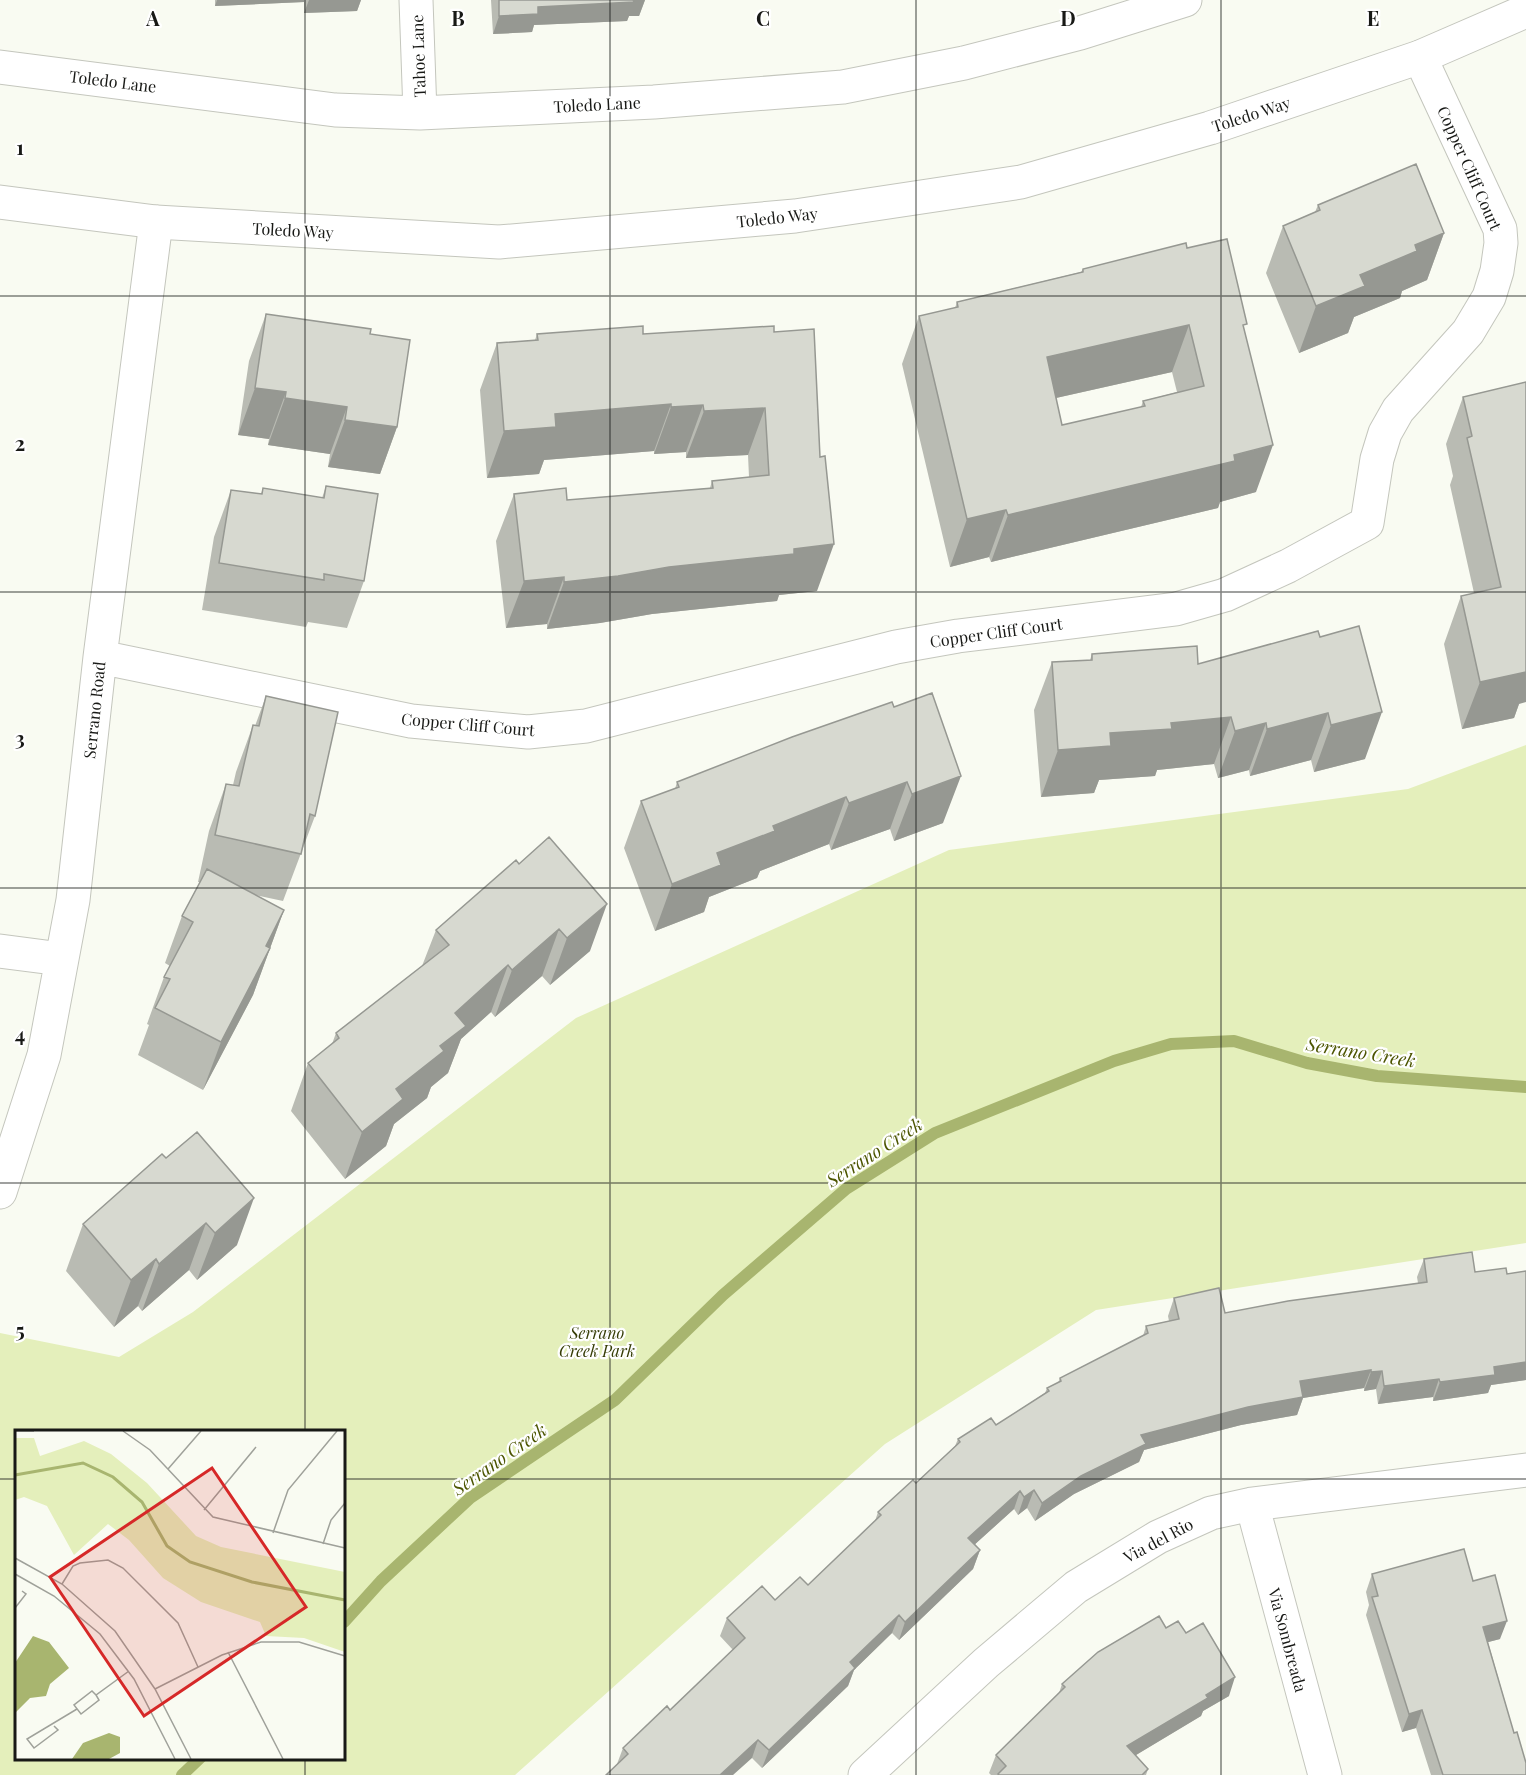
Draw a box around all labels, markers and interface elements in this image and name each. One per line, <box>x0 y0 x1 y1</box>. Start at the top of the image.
text: A <box>145 4 160 31</box>
text: B <box>451 4 465 31</box>
text: C <box>756 4 770 31</box>
text: D <box>1060 4 1076 31</box>
text: E <box>1367 4 1379 31</box>
street label: Tahoe Lane <box>406 14 430 98</box>
street label: Toledo Lane <box>68 65 158 97</box>
street label: Toledo Lane <box>553 91 641 117</box>
street label: Toledo Way <box>1209 91 1293 137</box>
street label: Copper Cliff Court <box>1433 103 1507 234</box>
text: 1 <box>16 133 24 160</box>
street label: Toledo Way <box>735 202 819 232</box>
street label: Toledo Way <box>252 217 334 243</box>
text: 2 <box>15 429 25 456</box>
street label: Copper Cliff Court <box>928 612 1064 652</box>
street label: Serrano Road <box>78 660 110 760</box>
street label: Copper Cliff Court <box>400 708 536 740</box>
text: 3 <box>15 724 25 751</box>
text: 4 <box>15 1020 25 1047</box>
water label: Serrano Creek <box>1304 1031 1417 1072</box>
water label: Serrano Creek <box>821 1112 927 1193</box>
text: 5 <box>15 1316 25 1343</box>
park label: Serrano Creek Park <box>559 1322 635 1361</box>
water label: Serrano Creek <box>446 1418 551 1501</box>
inset map <box>15 1430 345 1760</box>
street label: Via del Rio <box>1119 1513 1197 1568</box>
street label: Via Sombreada <box>1264 1585 1312 1694</box>

